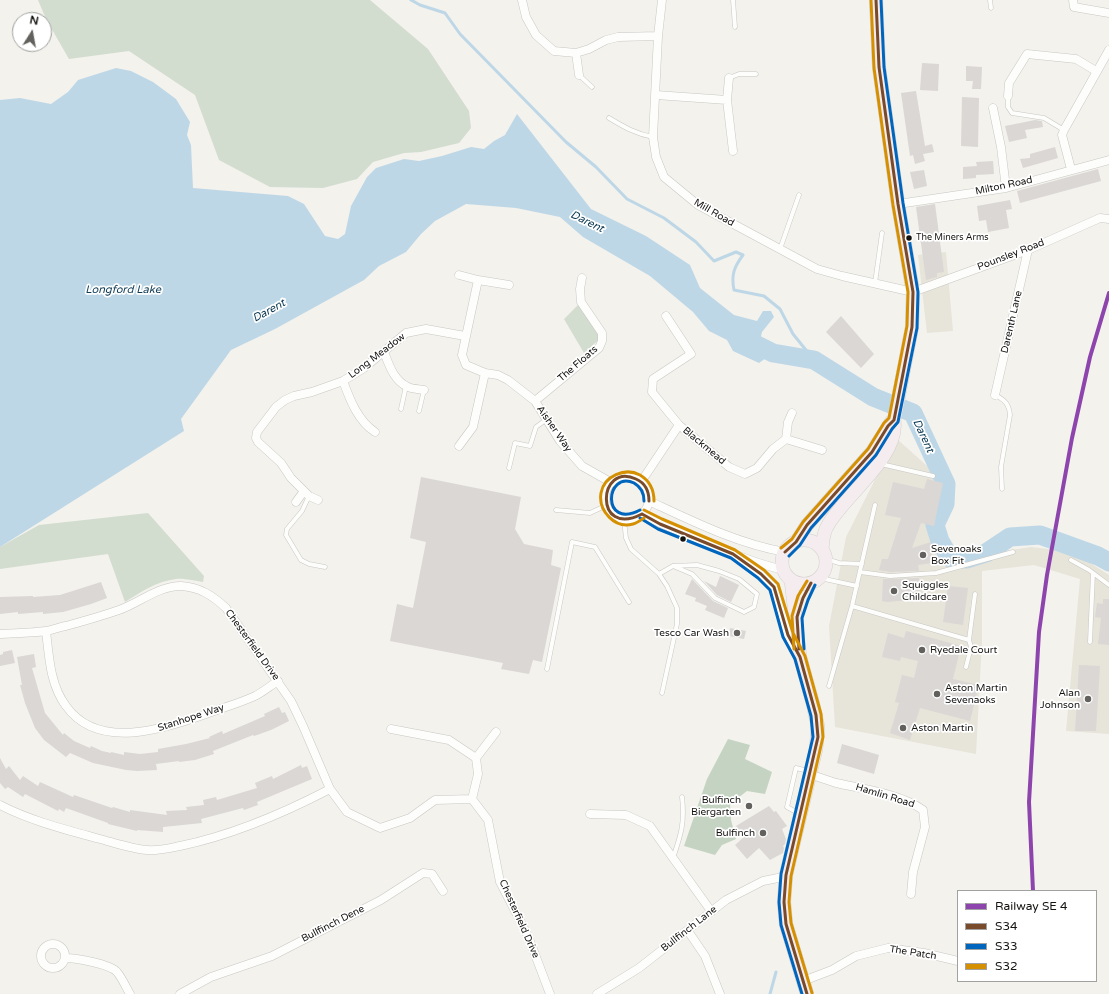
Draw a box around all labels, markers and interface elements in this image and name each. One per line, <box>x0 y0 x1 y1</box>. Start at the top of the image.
north arrow <box>12 12 52 52</box>
text: N <box>29 13 40 28</box>
street label: Milton Road <box>974 174 1034 198</box>
street label: Mill Road <box>692 197 736 229</box>
water label: Darent <box>568 208 606 236</box>
marker: The Miners Arms <box>904 233 914 243</box>
place label: The Miners Arms <box>916 233 989 243</box>
street label: Pounsley Road <box>976 237 1046 273</box>
water label: Longford Lake <box>85 283 161 297</box>
street label: Darenth Lane <box>999 289 1025 355</box>
water label: Darent <box>250 297 288 325</box>
street label: Long Meadow <box>346 331 408 381</box>
street label: The Floats <box>556 343 600 385</box>
street label: Aisher Way <box>534 404 574 454</box>
water label: Darent <box>910 417 936 455</box>
street label: Blackmead <box>680 425 728 467</box>
unlabelled marker <box>678 534 688 544</box>
place label: Sevenoaks Box Fit <box>931 543 982 566</box>
marker: Sevenoaks Box Fit <box>918 550 928 560</box>
place label: Squiggles Childcare <box>902 579 949 602</box>
marker: Squiggles Childcare <box>889 586 899 596</box>
street label: Chesterfield Drive <box>222 607 282 683</box>
place label: Tesco Car Wash <box>654 627 729 639</box>
marker: Tesco Car Wash <box>732 628 742 638</box>
place label: Ryedale Court <box>930 644 997 656</box>
marker: Ryedale Court <box>917 645 927 655</box>
place label: Aston Martin Sevenaoks <box>945 682 1007 706</box>
place label: Alan Johnson <box>1040 687 1080 710</box>
marker: Aston Martin Sevenaoks <box>932 689 942 699</box>
marker: Alan Johnson <box>1083 694 1093 704</box>
street label: Stanhope Way <box>156 702 226 734</box>
place label: Aston Martin <box>911 722 973 734</box>
marker: Aston Martin <box>898 723 908 733</box>
street label: Hamlin Road <box>854 781 916 811</box>
place label: Bulfinch Biergarten <box>691 794 741 818</box>
marker: Bulfinch Biergarten <box>744 801 754 811</box>
place label: Bulfinch <box>716 827 755 839</box>
marker: Bulfinch <box>758 828 768 838</box>
street label: Chesterfield Drive <box>496 878 542 960</box>
legend <box>957 890 1097 982</box>
text: Railway SE 4 <box>995 899 1068 913</box>
street label: Bullfinch Dene <box>299 903 367 945</box>
street label: Bullfinch Lane <box>659 903 719 955</box>
text: S34 <box>995 919 1017 933</box>
text: S33 <box>995 939 1017 953</box>
street label: The Patch <box>889 943 937 963</box>
text: S32 <box>995 959 1017 973</box>

